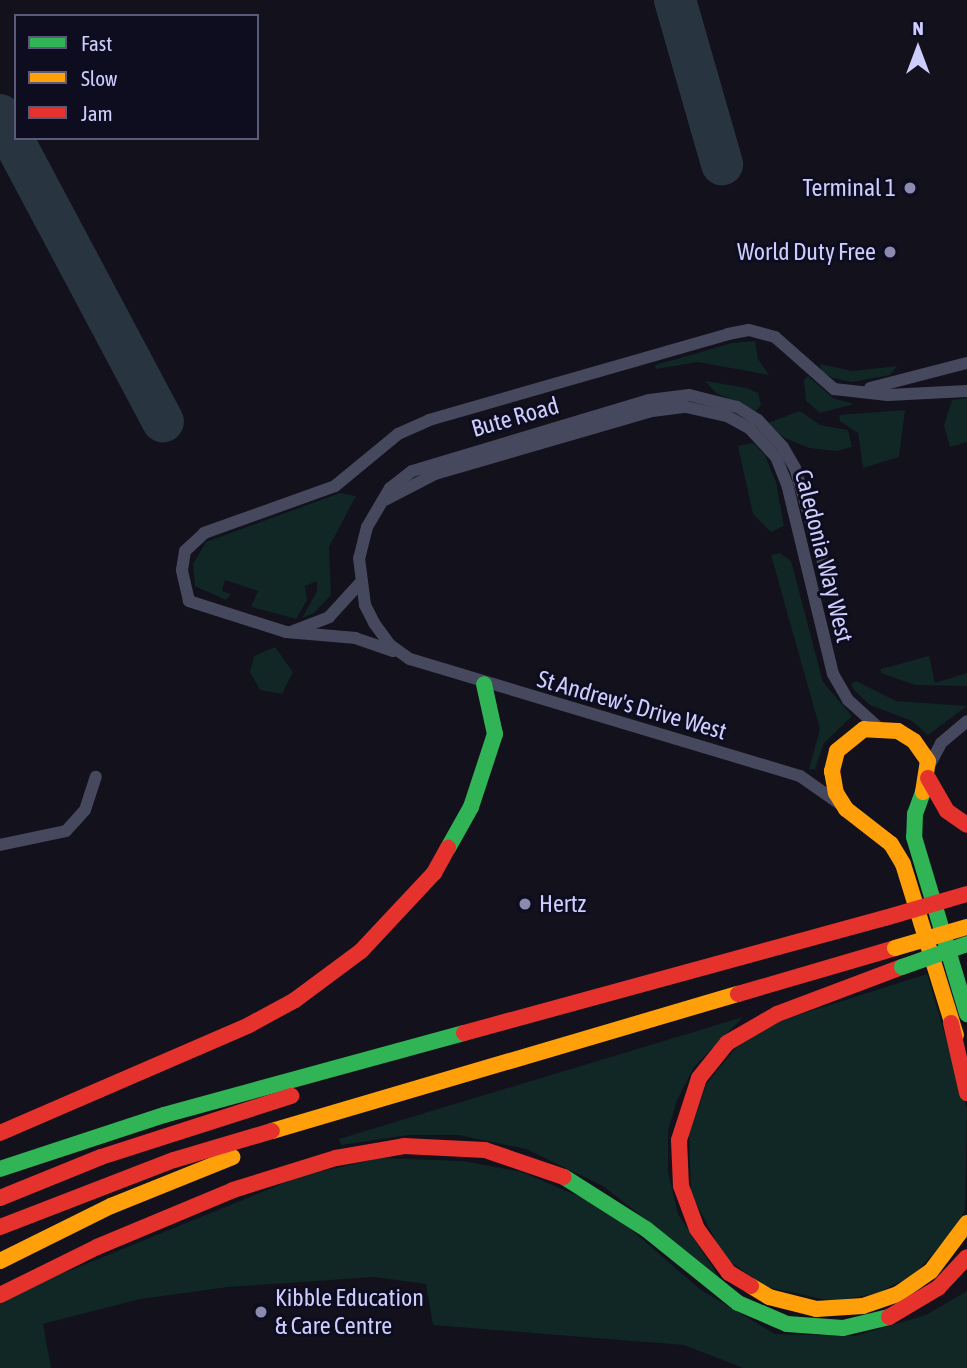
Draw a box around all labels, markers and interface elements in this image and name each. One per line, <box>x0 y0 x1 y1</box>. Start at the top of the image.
legend <box>14 14 259 140</box>
north arrow <box>883 14 953 84</box>
text: N <box>912 17 924 39</box>
text: Fast <box>81 31 112 55</box>
text: Slow <box>81 66 117 90</box>
text: Jam <box>81 101 113 125</box>
place label: Terminal 1 <box>802 174 896 202</box>
marker: Terminal 1 <box>902 180 918 196</box>
place label: World Duty Free <box>737 238 876 266</box>
marker: World Duty Free <box>882 244 898 260</box>
street label: Bute Road <box>468 391 562 443</box>
street label: Caledonia Way West <box>789 467 859 645</box>
street label: St Andrew's Drive West <box>534 664 730 746</box>
place label: Hertz <box>539 890 586 918</box>
marker: Hertz <box>517 896 533 912</box>
place label: Kibble Education & Care Centre <box>275 1284 424 1340</box>
marker: Kibble Education & Care Centre <box>253 1304 269 1320</box>

